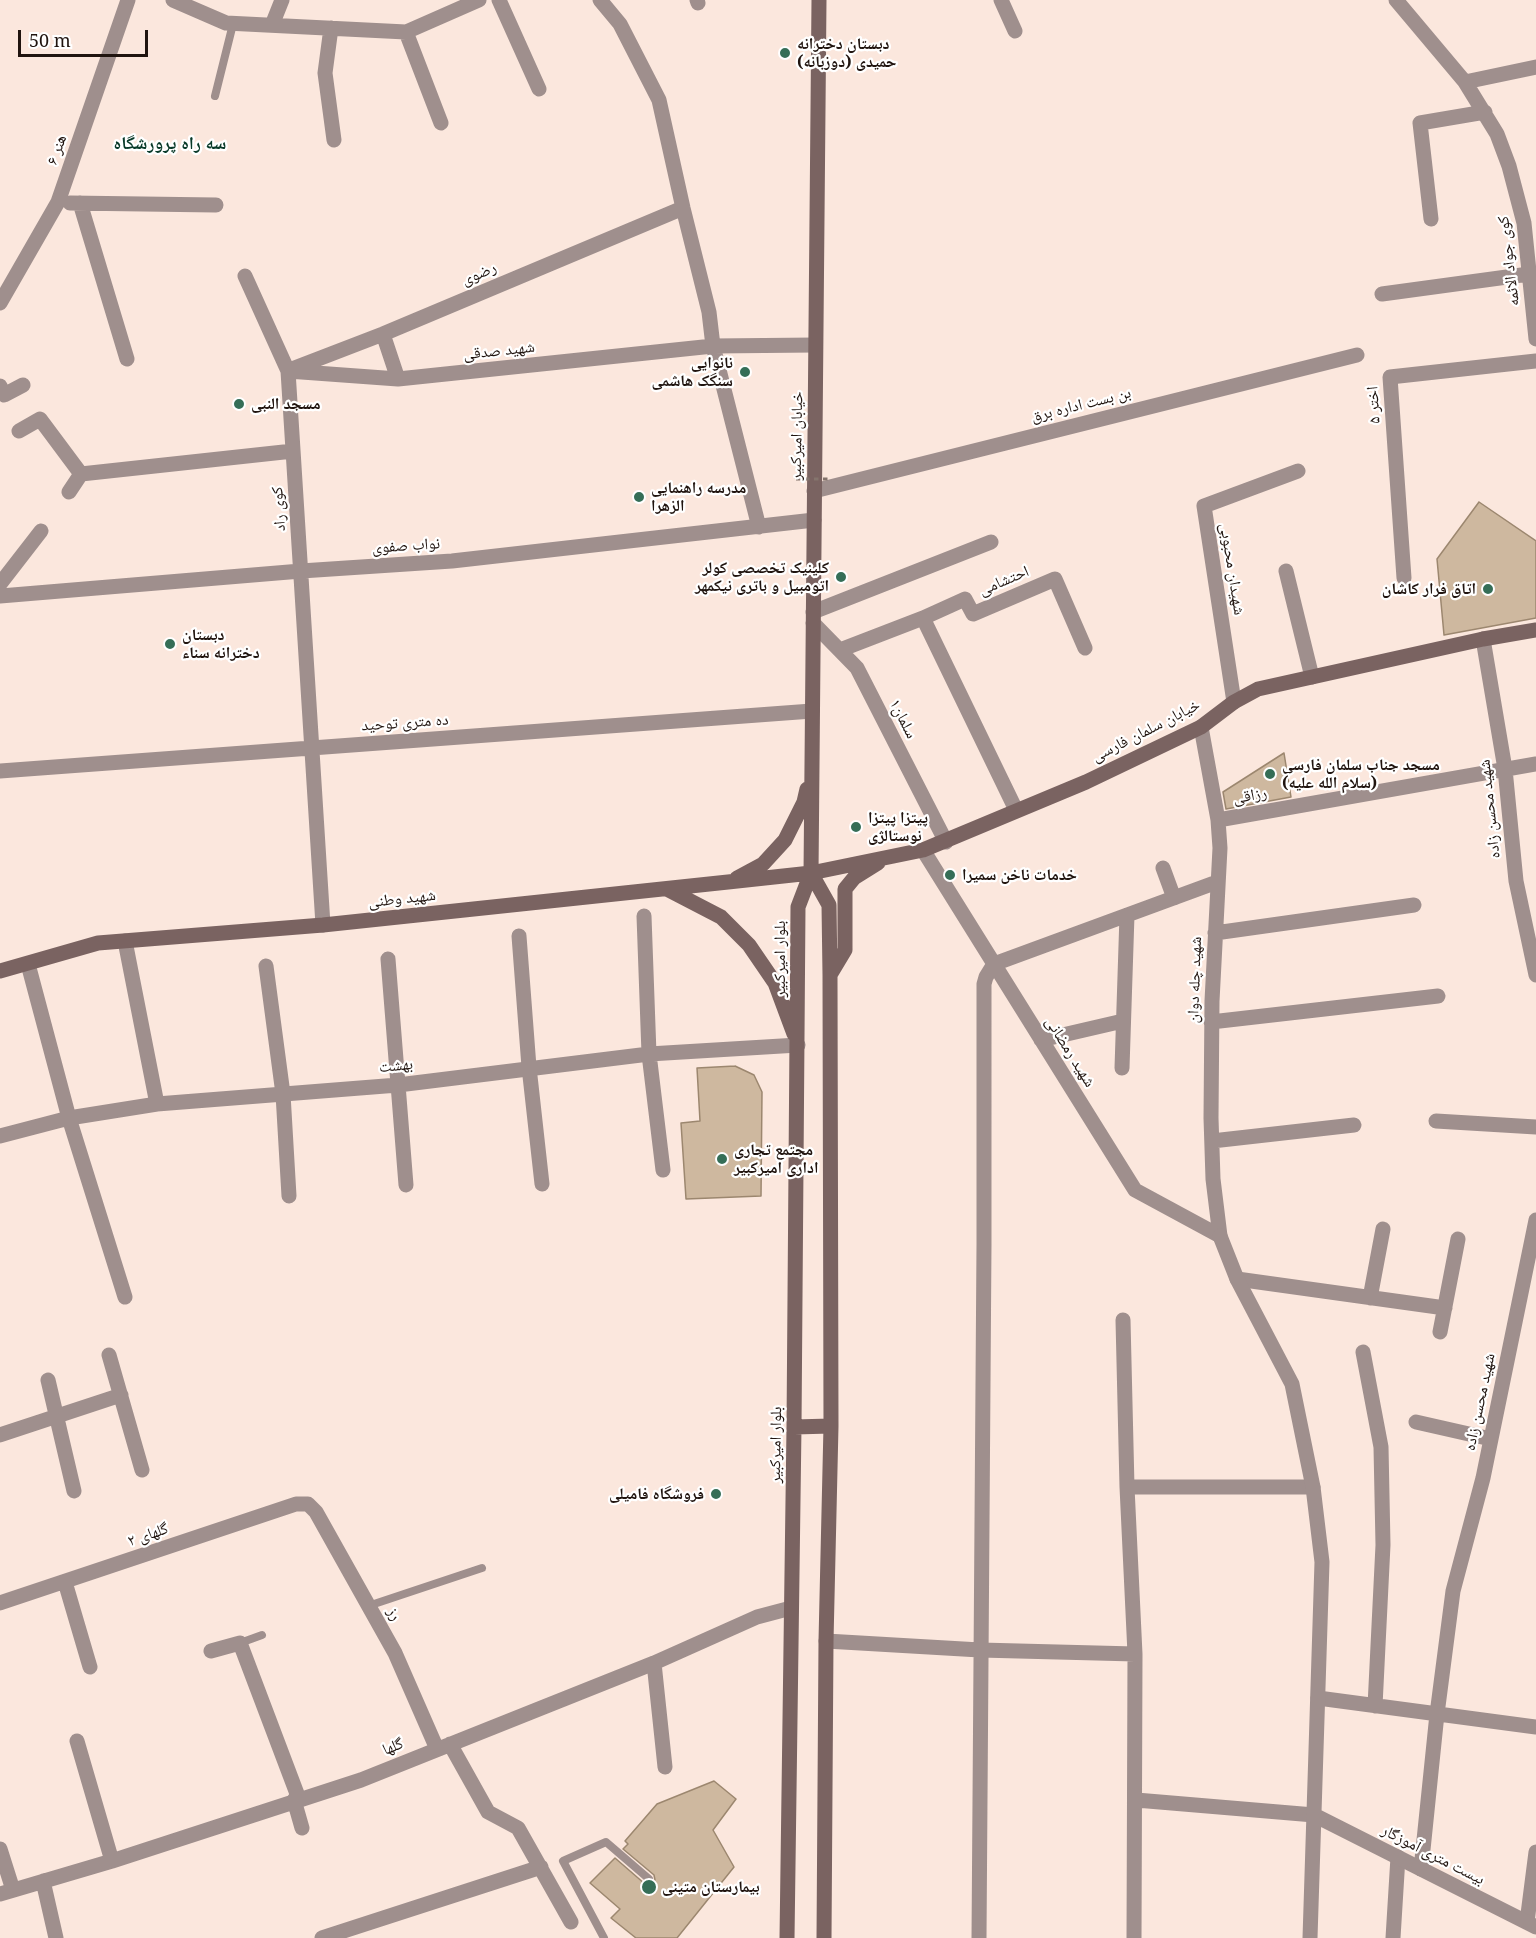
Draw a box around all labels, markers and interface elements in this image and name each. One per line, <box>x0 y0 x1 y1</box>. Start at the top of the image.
scale bar <box>21 18 152 56</box>
text: 50 m <box>29 28 71 52</box>
place label: دبستان دخترانه حمیدی (دوزبانه) <box>797 34 896 72</box>
marker: دبستان دخترانه حمیدی (دوزبانه) <box>778 46 792 60</box>
street label: هنر ۶ <box>43 132 71 168</box>
district label: سه راه پرورشگاه <box>114 133 226 155</box>
street label: کوی جواد الائمه <box>1494 215 1524 307</box>
street label: رضوی <box>459 258 499 290</box>
street label: شهید صدقی <box>462 338 536 364</box>
place label: نانوایی سنگک هاشمی <box>651 353 733 391</box>
marker: نانوایی سنگک هاشمی <box>738 365 752 379</box>
street label: بن بست اداره برق <box>1029 383 1133 427</box>
street label: اختر ۵ <box>1363 386 1385 424</box>
street label: خیابان امیرکبیر <box>787 391 807 481</box>
place label: مسجد النبی <box>251 394 321 414</box>
marker: مسجد النبی <box>232 397 246 411</box>
place label: مدرسه راهنمایی الزهرا <box>651 478 746 516</box>
street label: کوی راد <box>268 486 290 532</box>
marker: مدرسه راهنمایی الزهرا <box>632 490 646 504</box>
street label: شهیدان محبوبی <box>1215 522 1249 616</box>
street label: نواب صفوی <box>371 534 441 558</box>
place label: کلینیک تخصصی کولر اتومبیل و باتری نیکمهر <box>695 558 829 596</box>
street label: احتشامی <box>976 562 1032 600</box>
marker: کلینیک تخصصی کولر اتومبیل و باتری نیکمهر <box>834 570 848 584</box>
place label: اتاق فرار کاشان <box>1382 579 1476 599</box>
marker: اتاق فرار کاشان <box>1481 582 1495 596</box>
place label: دبستان دخترانه سناء <box>182 625 260 663</box>
marker: دبستان دخترانه سناء <box>163 637 177 651</box>
street label: خیابان سلمان فارسی <box>1089 695 1203 767</box>
street label: سلمان۱ <box>885 696 921 742</box>
street label: ده متری توحید <box>361 710 449 736</box>
place label: مسجد جناب سلمان فارسی (سلام الله علیه) <box>1282 755 1440 793</box>
street label: شهید محسن زاده <box>1475 759 1505 859</box>
marker: مسجد جناب سلمان فارسی (سلام الله علیه) <box>1263 767 1277 781</box>
street label: رزاقی <box>1232 784 1268 808</box>
place label: پیتزا پیتزا نوستالژی <box>868 808 928 846</box>
marker: پیتزا پیتزا نوستالژی <box>849 820 863 834</box>
place label: خدمات ناخن سمیرا <box>962 865 1077 885</box>
marker: خدمات ناخن سمیرا <box>943 868 957 882</box>
street label: شهید وطنی <box>367 886 437 912</box>
street label: بلوار امیرکبیر <box>770 921 790 997</box>
street label: شهید چله دوان <box>1184 936 1206 1024</box>
street label: شهید رمضانی <box>1041 1013 1099 1091</box>
street label: بهشت <box>378 1055 414 1077</box>
place label: مجتمع تجاری اداری امیرکبیر <box>734 1140 818 1178</box>
marker: مجتمع تجاری اداری امیرکبیر <box>715 1152 729 1166</box>
street label: شهید محسن زاده <box>1460 1351 1500 1453</box>
street label: بلوار امیرکبیر <box>766 1406 786 1484</box>
place label: فروشگاه فامیلی <box>609 1484 704 1504</box>
marker: فروشگاه فامیلی <box>709 1487 723 1501</box>
street label: گلهای ۲ <box>125 1519 171 1551</box>
street label: رز <box>383 1604 405 1624</box>
street label: گلها <box>380 1734 406 1760</box>
street label: بیست متری آموزگار <box>1378 1821 1488 1889</box>
place label: بیمارستان متینی <box>662 1877 760 1897</box>
marker: بیمارستان متینی <box>640 1878 658 1896</box>

